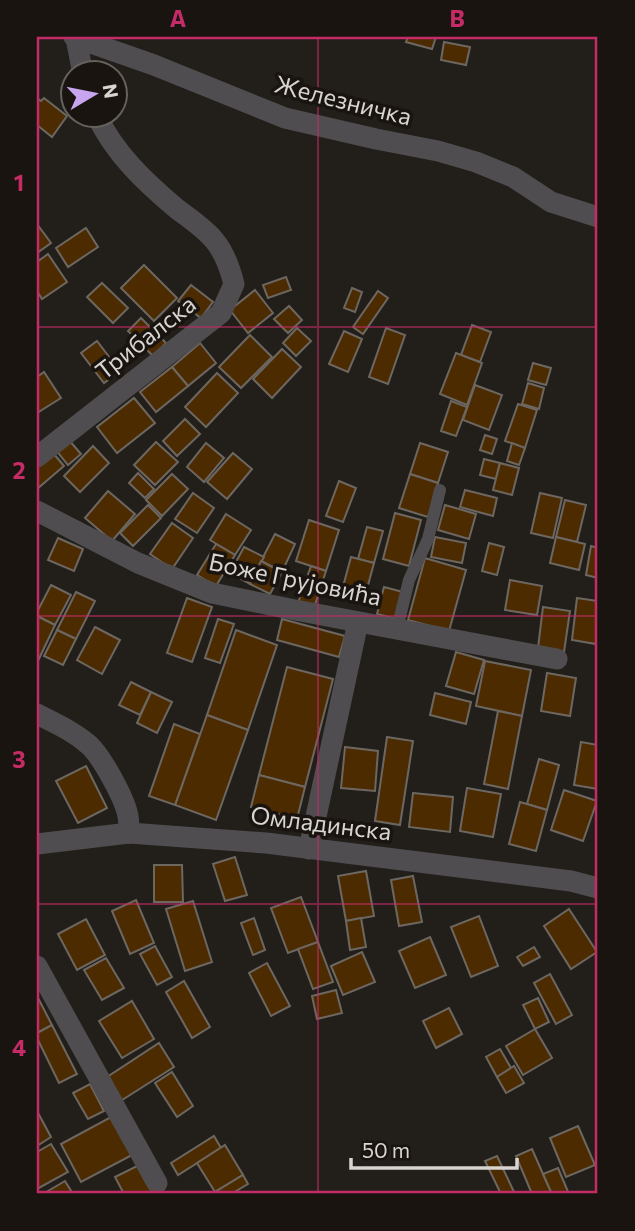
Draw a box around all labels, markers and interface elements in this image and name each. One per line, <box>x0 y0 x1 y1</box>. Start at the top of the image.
text: A <box>170 4 187 32</box>
text: B <box>449 4 465 32</box>
north arrow <box>60 60 130 130</box>
street label: Железничка <box>272 69 415 131</box>
text: N <box>99 82 124 100</box>
text: 1 <box>14 168 24 196</box>
street label: Трибалска <box>89 289 201 385</box>
text: 2 <box>12 456 26 484</box>
street label: Боже Грујовића <box>207 546 384 611</box>
text: 3 <box>12 745 26 773</box>
street label: Омладинска <box>249 799 393 846</box>
text: 4 <box>12 1033 26 1061</box>
scale bar <box>351 1126 518 1170</box>
text: 50 m <box>362 1137 410 1162</box>

